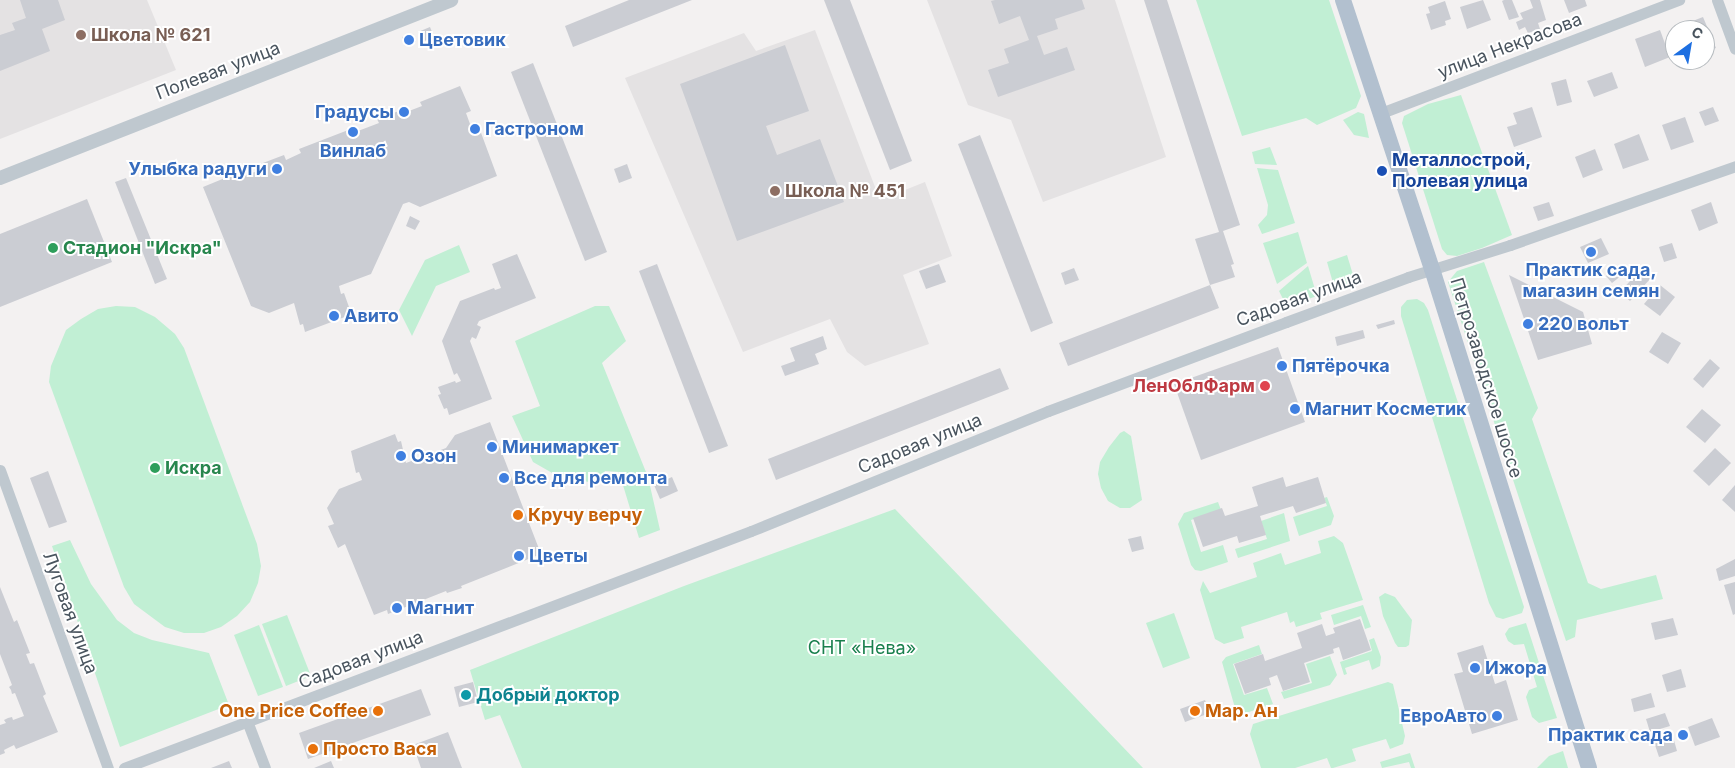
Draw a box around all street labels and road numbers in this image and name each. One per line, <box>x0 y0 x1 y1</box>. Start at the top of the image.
street label: улица Некрасова <box>1435 9 1585 83</box>
street label: Полевая улица <box>153 37 283 105</box>
street label: Садовая улица <box>1233 266 1365 332</box>
street label: Петрозаводское шоссе <box>1445 275 1527 481</box>
street label: Садовая улица <box>855 409 985 479</box>
street label: Луговая улица <box>38 549 102 677</box>
street label: Садовая улица <box>296 626 426 694</box>

